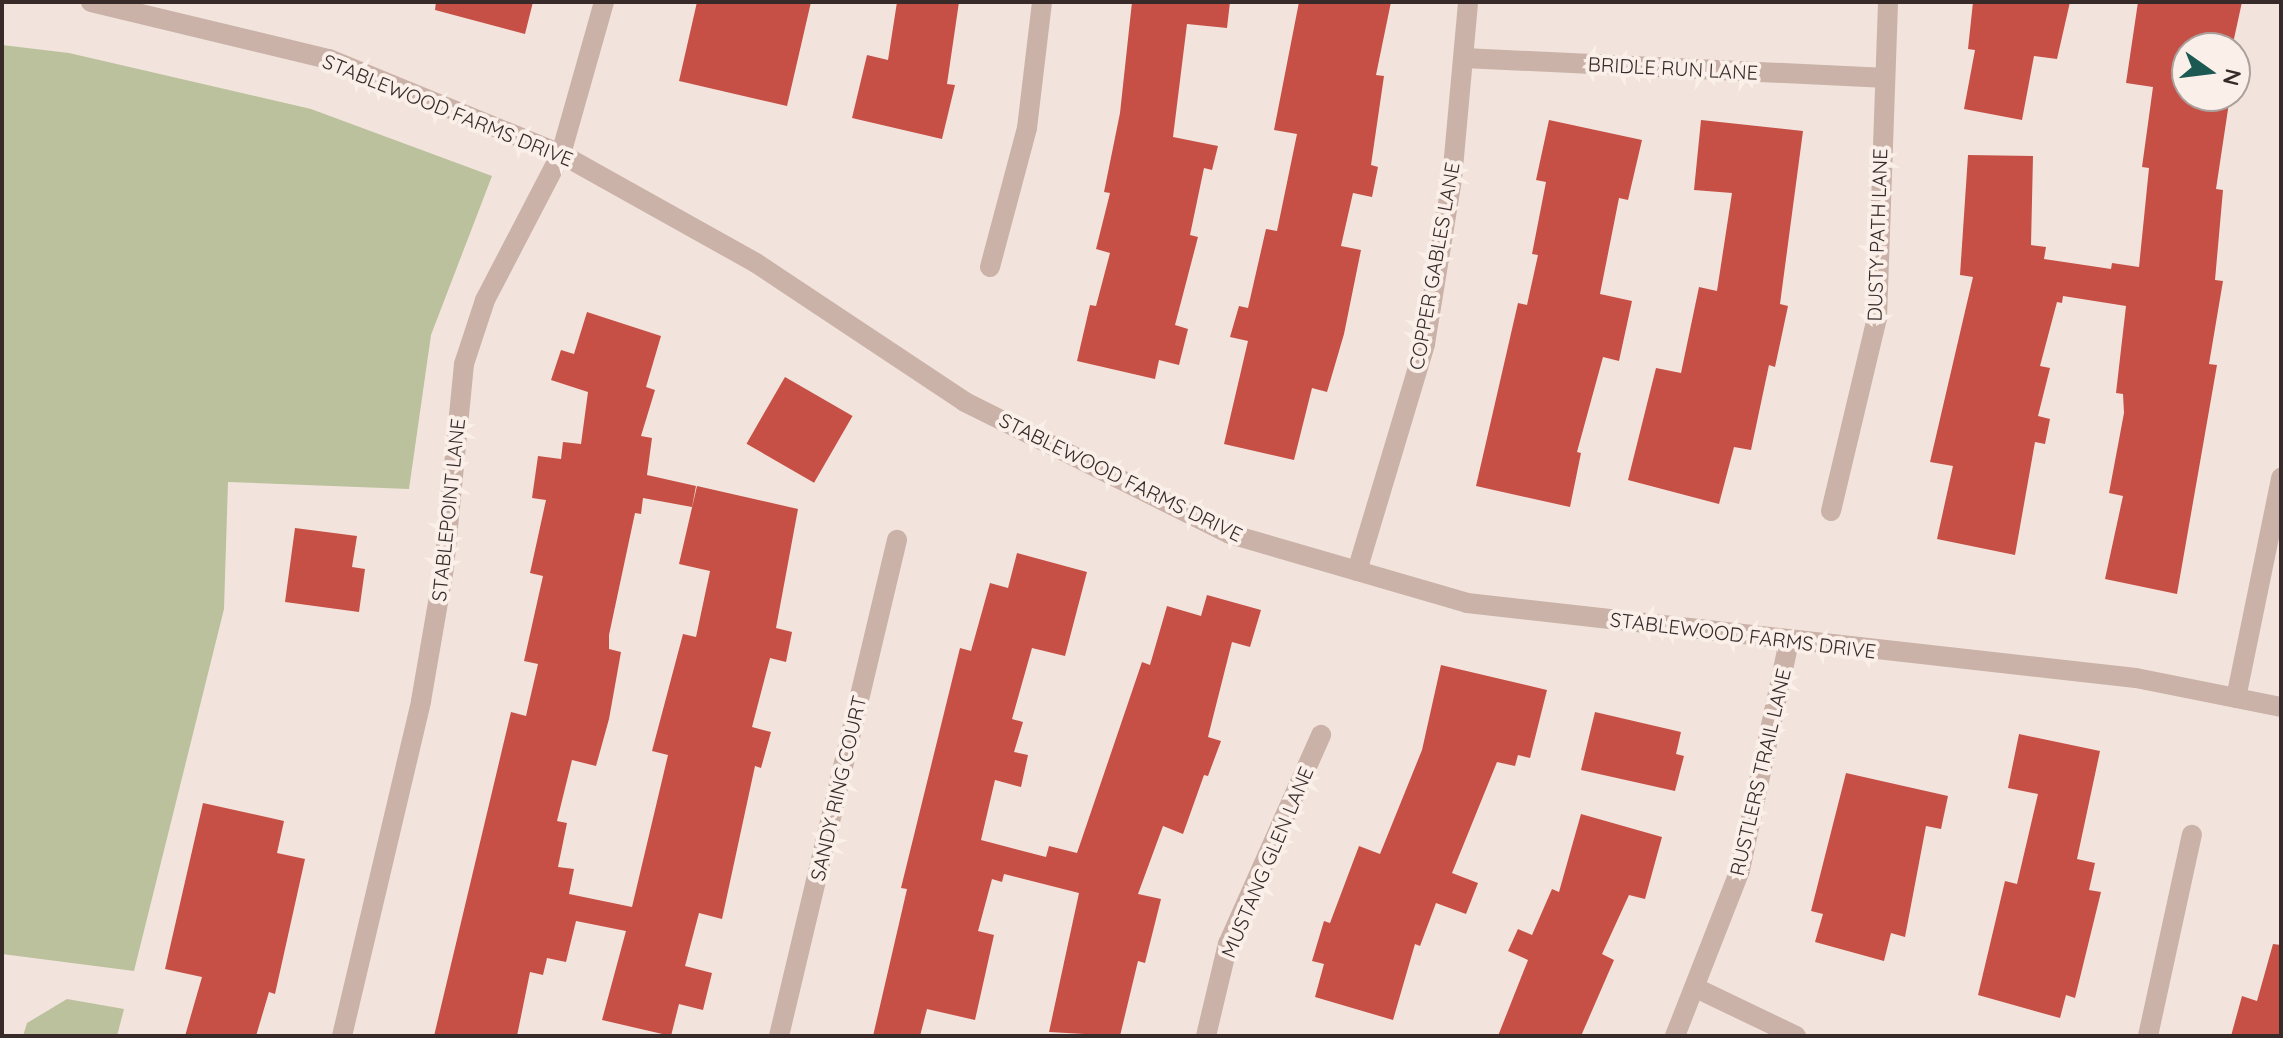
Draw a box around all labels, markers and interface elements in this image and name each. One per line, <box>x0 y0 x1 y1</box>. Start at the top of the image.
north arrow <box>2171 32 2251 112</box>
street label: STABLEWOOD FARMS DRIVE <box>319 49 577 171</box>
street label: BRIDLE RUN LANE <box>1587 52 1759 84</box>
text: N <box>2217 66 2248 89</box>
street label: DUSTY PATH LANE <box>1862 148 1892 322</box>
street label: COPPER GABLES LANE <box>1404 160 1464 372</box>
street label: STABLEWOOD FARMS DRIVE <box>995 408 1247 546</box>
street label: STABLEPOINT LANE <box>426 417 470 603</box>
street label: STABLEWOOD FARMS DRIVE <box>1609 607 1877 663</box>
street label: RUSTLERS TRAIL LANE <box>1724 666 1796 878</box>
street label: SANDY RING COURT <box>805 693 871 883</box>
street label: MUSTANG GLEN LANE <box>1216 763 1318 961</box>

